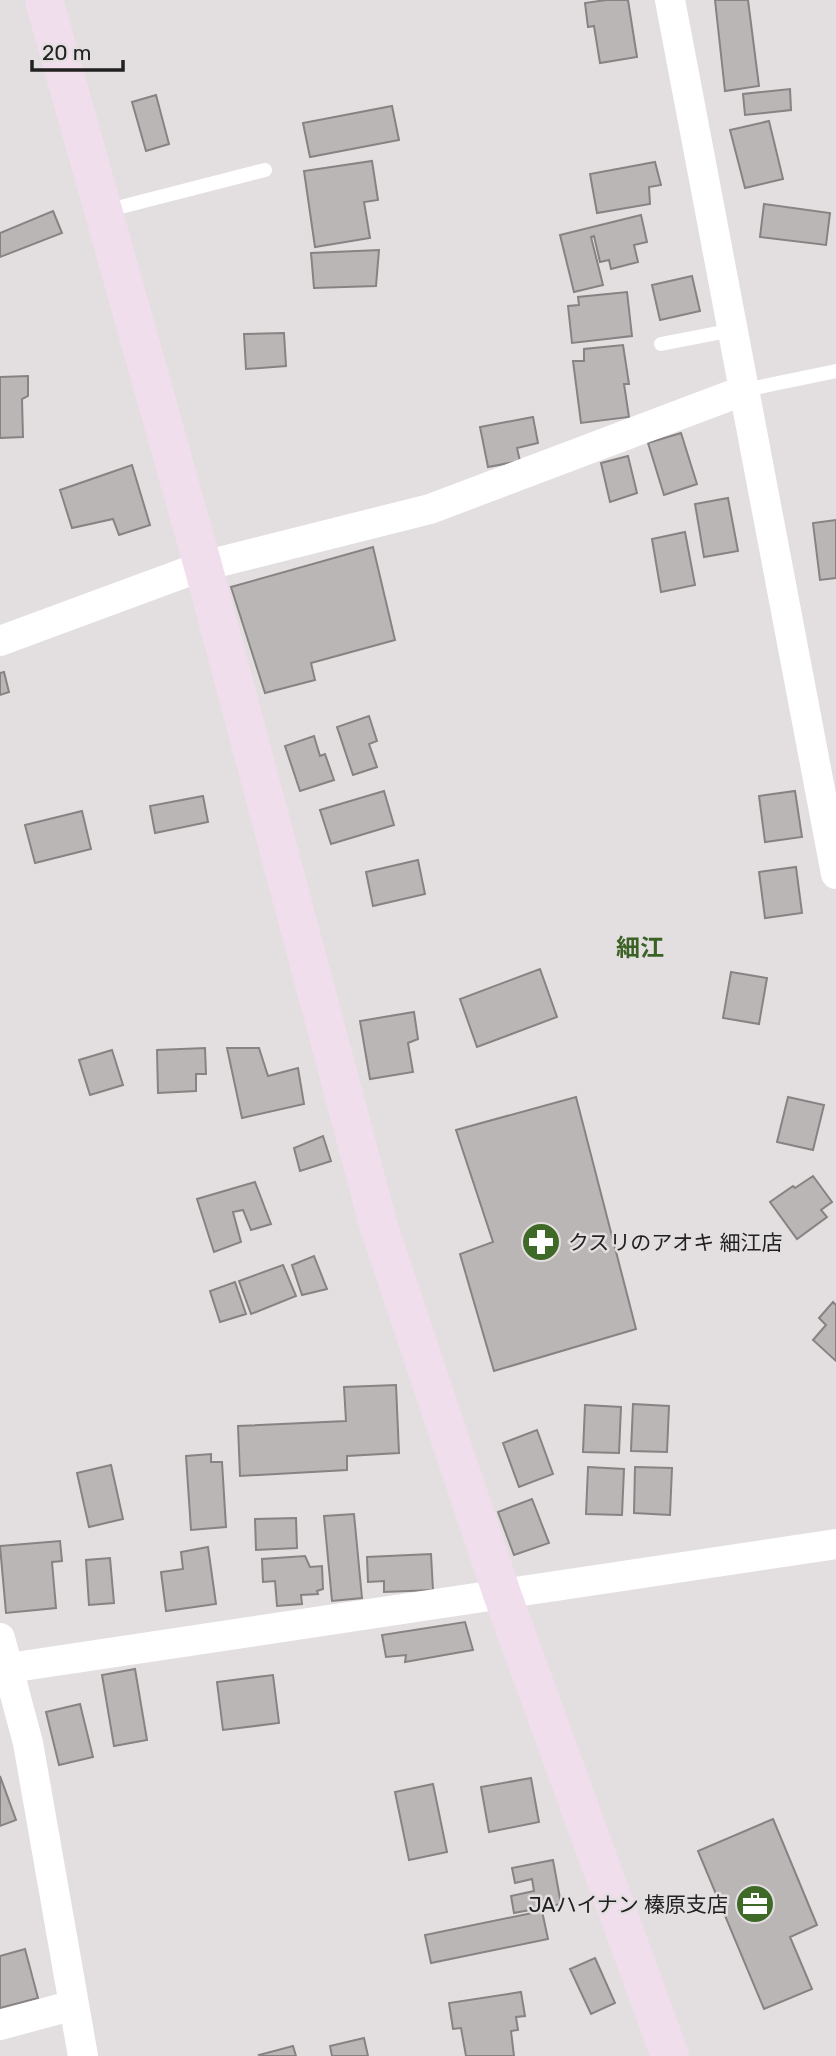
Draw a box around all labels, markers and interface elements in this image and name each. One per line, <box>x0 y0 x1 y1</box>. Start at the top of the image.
scale bar <box>32 28 122 72</box>
text: 20 m <box>42 40 91 65</box>
district label: 細江 <box>616 934 664 962</box>
pharmacy icon: クスリのアオキ 細江店 <box>520 1221 562 1263</box>
place label: クスリのアオキ 細江店 <box>568 1230 783 1255</box>
office icon: JAハイナン 榛原支店 <box>734 1883 776 1925</box>
place label: JAハイナン 榛原支店 <box>529 1892 728 1917</box>

